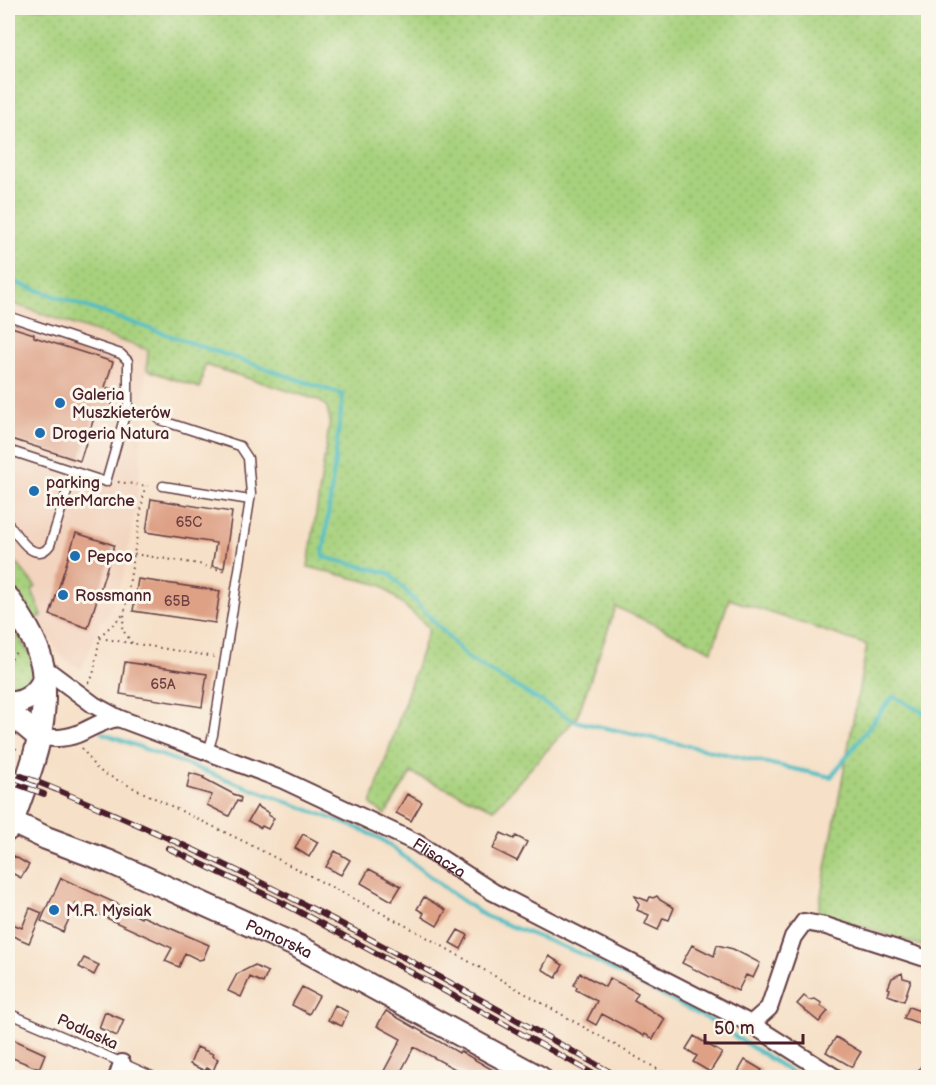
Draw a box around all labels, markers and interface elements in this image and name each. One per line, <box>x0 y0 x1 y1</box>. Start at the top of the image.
place label: Galeria Muszkieterów <box>72 386 171 423</box>
marker: Galeria Muszkieterów <box>53 396 67 410</box>
place label: Drogeria Natura <box>52 425 169 444</box>
marker: Drogeria Natura <box>33 426 47 440</box>
place label: parking InterMarche <box>46 474 135 511</box>
marker: parking InterMarche <box>27 484 41 498</box>
house number: 65C <box>176 514 202 531</box>
place label: Pepco <box>87 548 133 567</box>
marker: Pepco <box>68 549 82 563</box>
place label: Rossmann <box>75 587 152 606</box>
marker: Rossmann <box>56 588 70 602</box>
house number: 65B <box>164 593 190 610</box>
house number: 65A <box>150 676 176 693</box>
street label: Flisacza <box>409 835 469 883</box>
place label: M.R. Mysiak <box>66 902 151 921</box>
marker: M.R. Mysiak <box>47 903 61 917</box>
street label: Pomorska <box>242 916 315 963</box>
scale bar <box>705 1007 802 1045</box>
street label: Podlaska <box>54 1011 121 1054</box>
text: 50 m <box>714 1018 755 1039</box>

